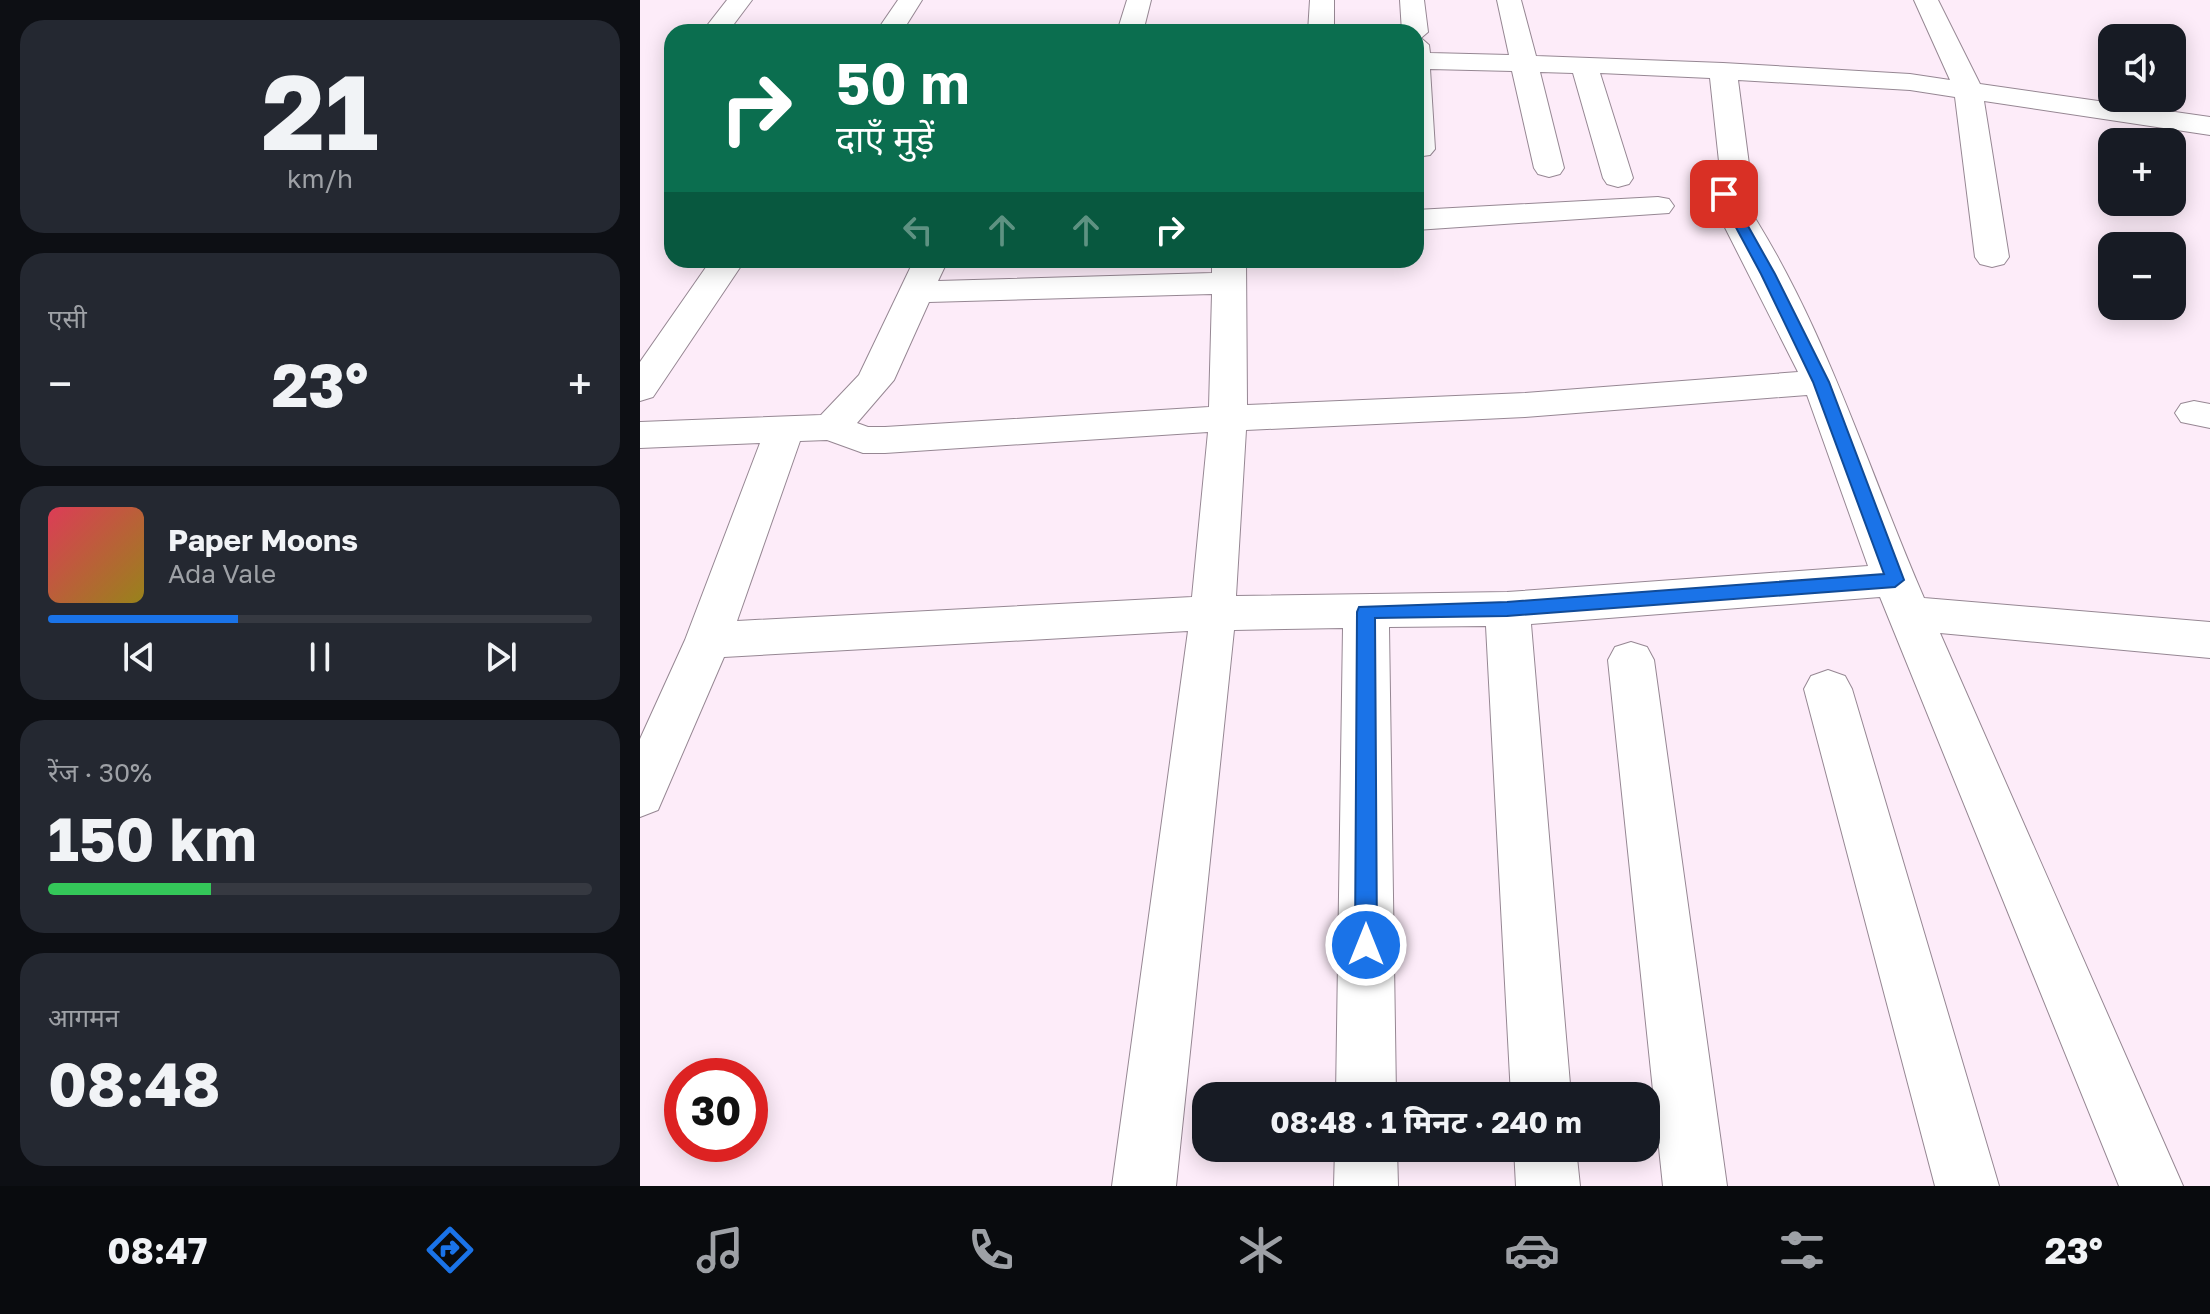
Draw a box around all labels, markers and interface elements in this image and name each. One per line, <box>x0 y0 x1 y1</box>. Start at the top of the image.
map controls <box>2098 24 2186 320</box>
button: sound <box>2098 24 2186 112</box>
text: 21 <box>261 48 379 173</box>
text: 50 m <box>836 49 970 116</box>
icon: right <box>704 56 808 160</box>
text: दाएँ मुड़ें <box>836 117 934 160</box>
button: + <box>2098 128 2186 216</box>
pin <box>1690 160 1758 228</box>
text: km/h <box>287 163 353 194</box>
icon: arrive <box>1702 172 1746 216</box>
icon: left <box>896 208 940 252</box>
icon: ahead <box>980 208 1024 252</box>
icon: ahead <box>1064 208 1108 252</box>
icon: right <box>1148 208 1192 252</box>
button: − <box>2098 232 2186 320</box>
text: एसी <box>48 303 87 334</box>
text: 23° <box>272 348 368 420</box>
text: − <box>48 357 72 410</box>
text: + <box>568 357 592 410</box>
text: Paper Moons <box>168 522 358 558</box>
text: Ada Vale <box>168 558 276 589</box>
icon: previous <box>117 635 161 679</box>
icon: pause <box>298 635 342 679</box>
icon: next <box>479 635 523 679</box>
text: रेंज · 30% <box>48 757 152 788</box>
text: 150 km <box>48 802 257 874</box>
position arrow <box>1324 903 1408 987</box>
text: आगमन <box>48 1002 119 1033</box>
text: 08:48 <box>48 1047 221 1119</box>
speed limit sign: 30 <box>664 1058 768 1162</box>
text: 08:48 · 1 मिनट · 240 m <box>1270 1104 1582 1140</box>
icon: directions <box>422 1222 478 1278</box>
icon: music <box>692 1222 748 1278</box>
icon: phone <box>963 1222 1019 1278</box>
icon: climate <box>1233 1222 1289 1278</box>
icon: car <box>1504 1222 1560 1278</box>
icon: filters <box>1774 1222 1830 1278</box>
text: 08:47 <box>107 1229 207 1272</box>
text: 23° <box>2045 1229 2103 1272</box>

